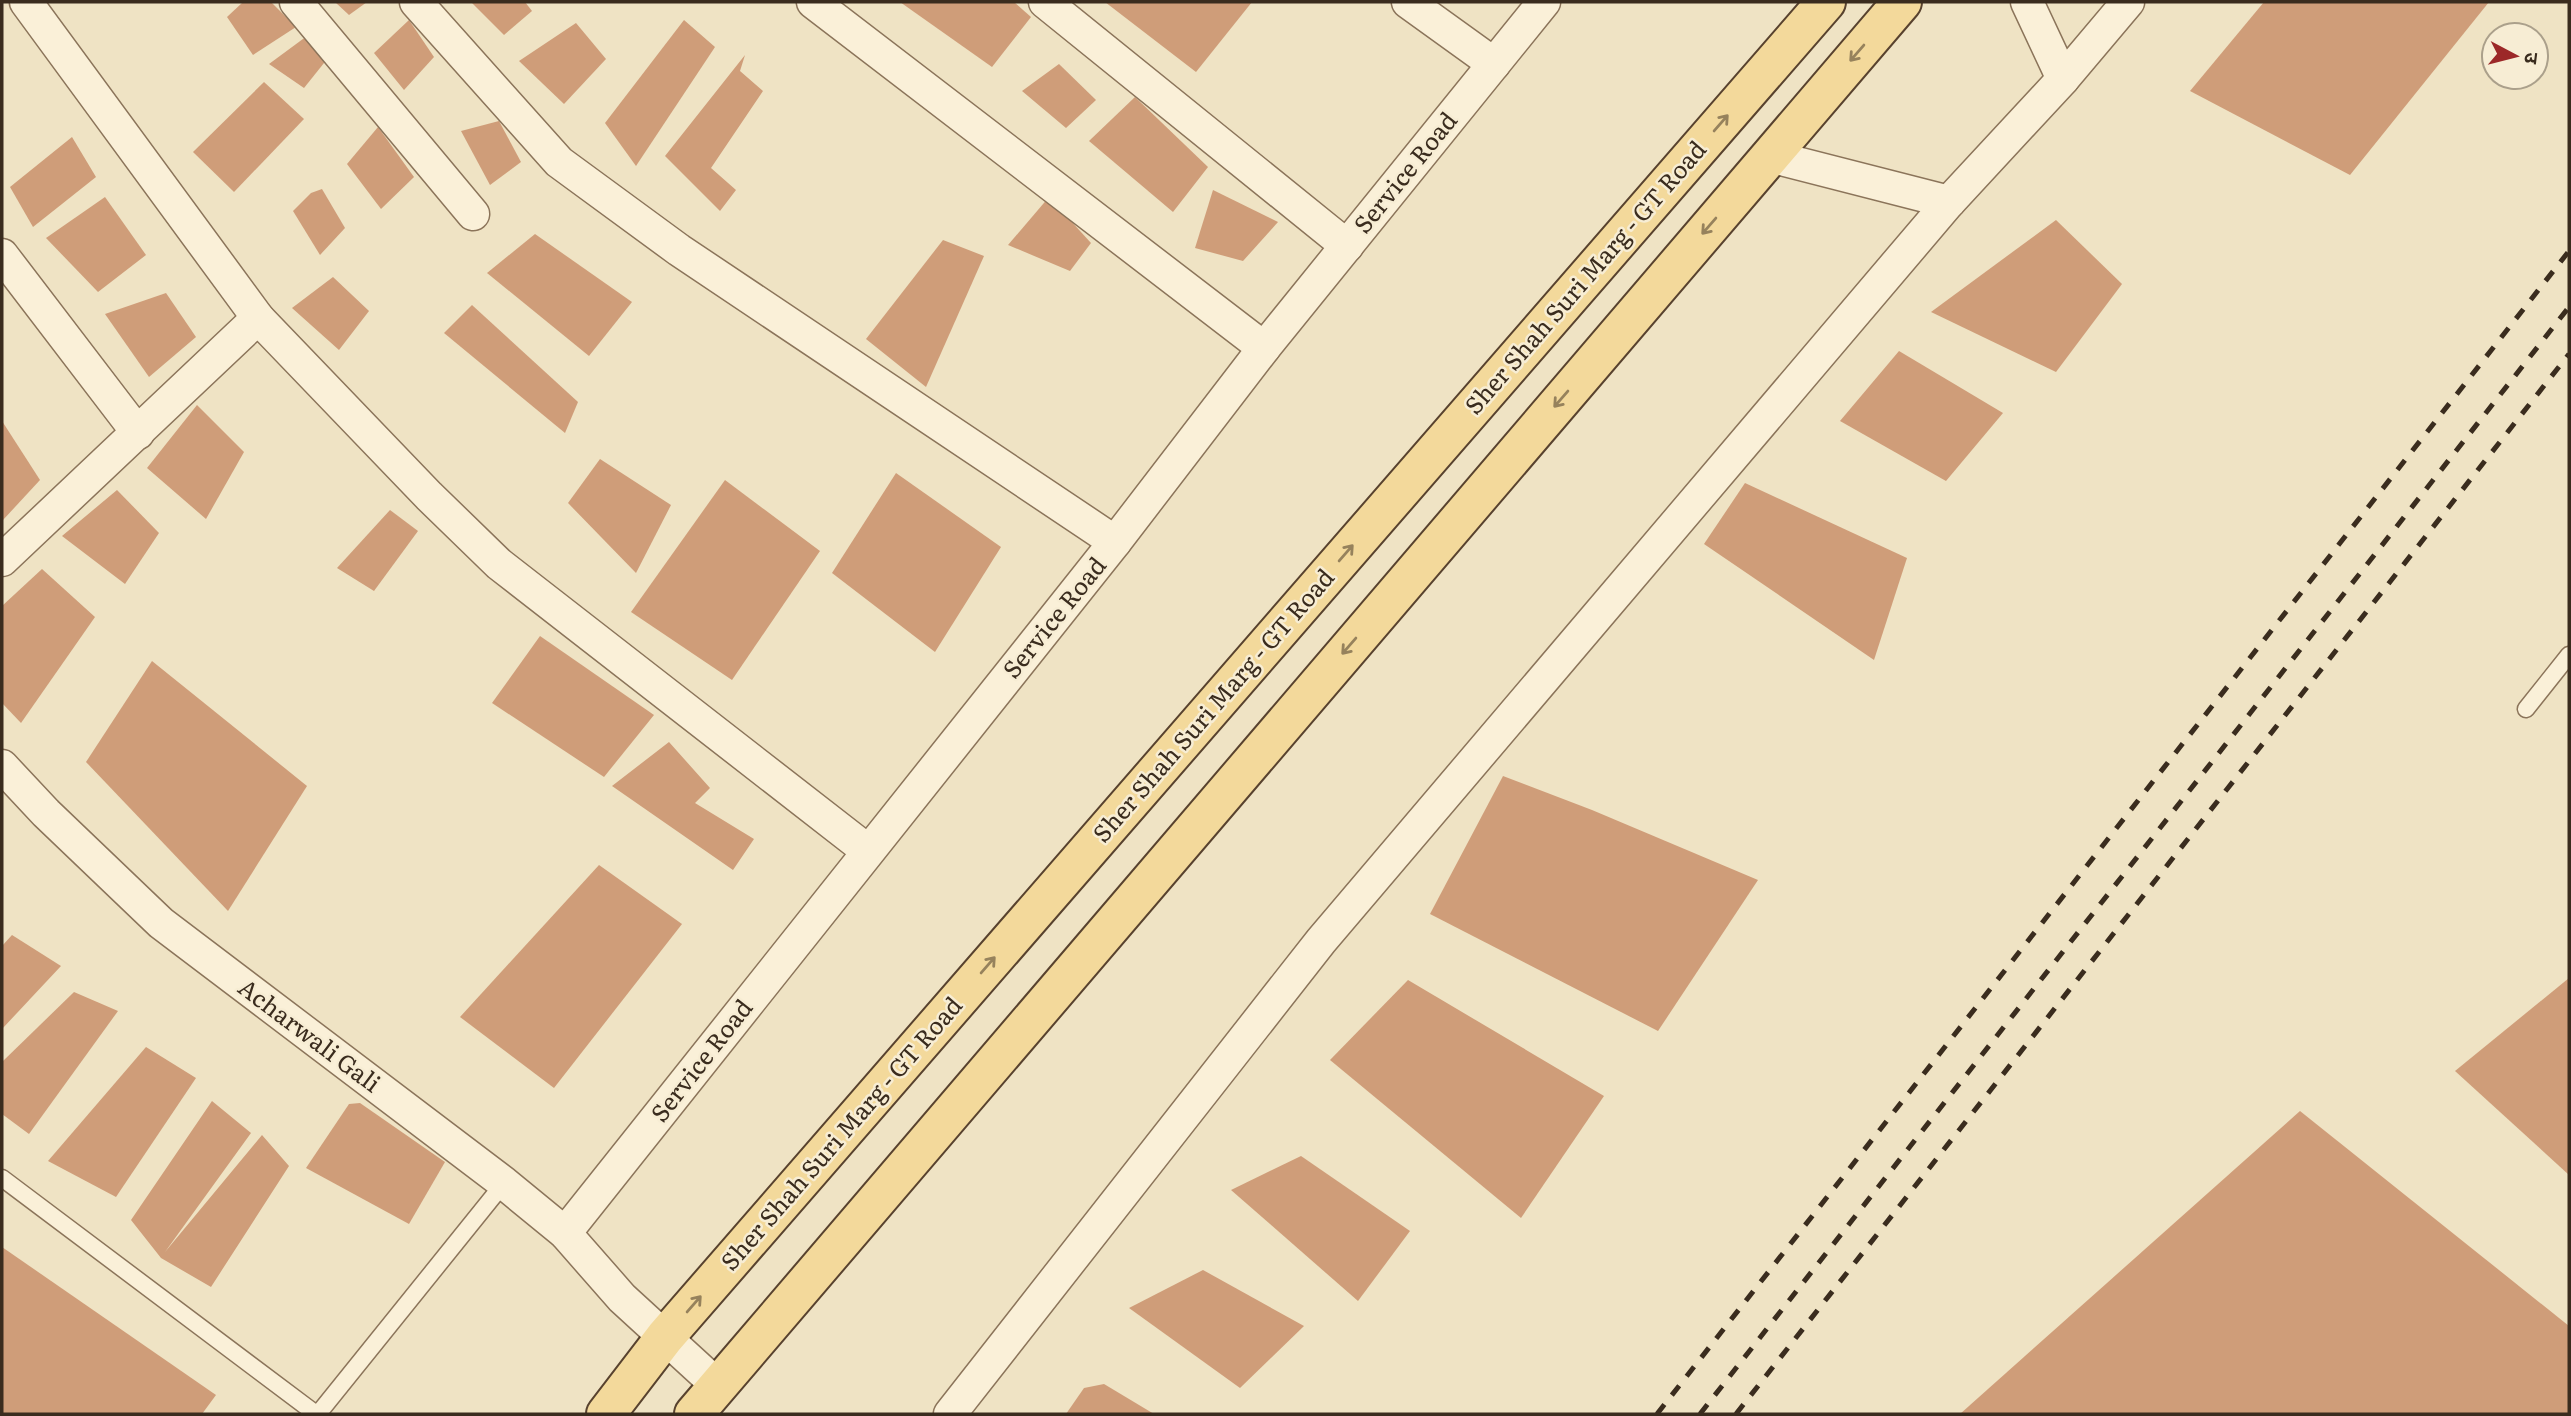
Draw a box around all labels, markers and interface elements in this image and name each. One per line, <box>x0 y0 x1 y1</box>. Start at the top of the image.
north arrow <box>2480 21 2550 91</box>
one-way arrow <box>1849 44 1865 62</box>
text: उ <box>2518 51 2547 66</box>
street label: Service Road <box>1344 103 1464 240</box>
one-way arrow <box>1713 114 1729 132</box>
street label: Sher Shah Suri Marg - GT Road <box>1455 132 1713 421</box>
one-way arrow <box>1701 217 1717 235</box>
one-way arrow <box>1553 390 1569 408</box>
one-way arrow <box>1338 545 1354 563</box>
street label: Service Road <box>993 548 1113 685</box>
street label: Sher Shah Suri Marg - GT Road <box>1083 560 1341 849</box>
one-way arrow <box>1341 637 1357 655</box>
one-way arrow <box>980 957 996 975</box>
street label: Acharwali Gali <box>232 969 389 1099</box>
street label: Sher Shah Suri Marg - GT Road <box>711 988 969 1277</box>
street label: Service Road <box>641 990 759 1128</box>
one-way arrow <box>686 1295 702 1313</box>

